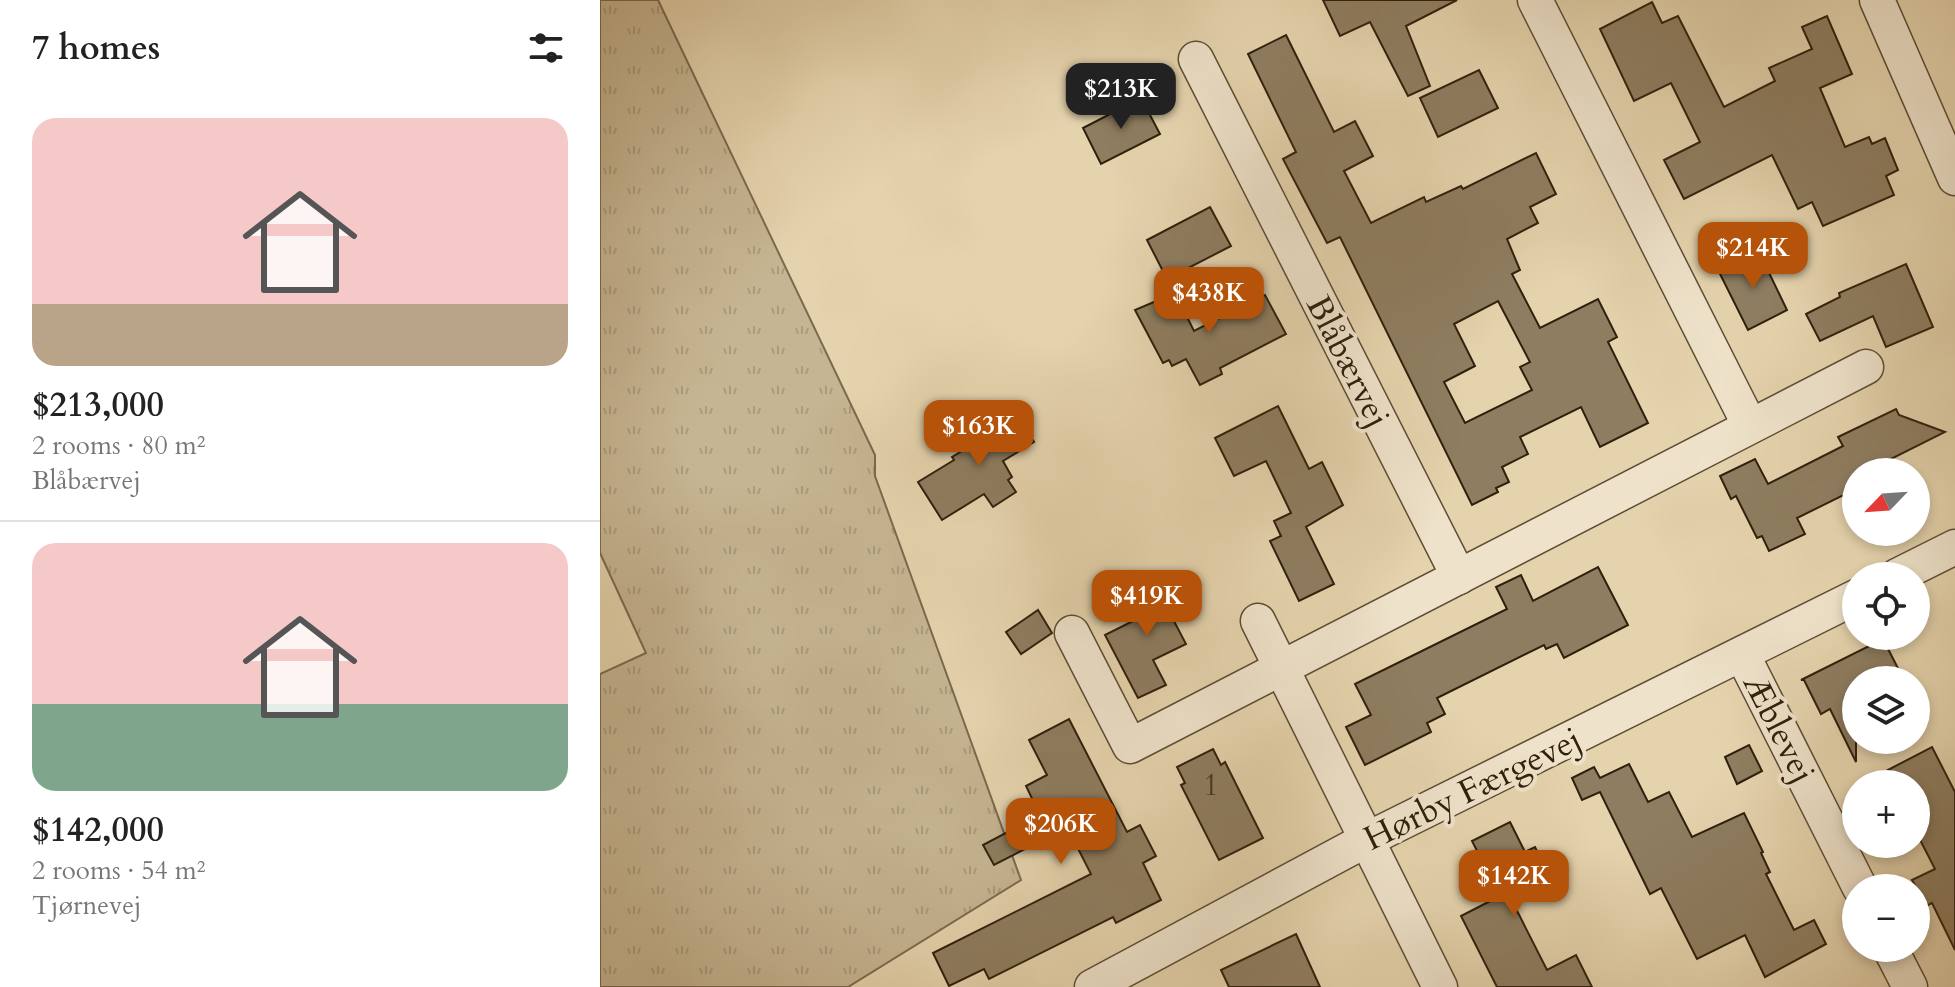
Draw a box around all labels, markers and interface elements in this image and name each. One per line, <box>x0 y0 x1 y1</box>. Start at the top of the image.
text: 7 homes <box>32 25 160 71</box>
icon: filters <box>524 26 568 70</box>
pin: $213K <box>1065 63 1177 131</box>
text: $213K <box>1084 71 1158 106</box>
icon: home <box>228 170 372 314</box>
pin: $214K <box>1697 222 1809 290</box>
text: $214K <box>1716 230 1790 265</box>
pin: $438K <box>1153 267 1265 335</box>
text: $438K <box>1172 275 1246 310</box>
street label: Blåbærvej <box>1295 288 1401 435</box>
text: $213,000 <box>32 382 164 428</box>
pin: $163K <box>923 400 1035 468</box>
text: $163K <box>942 408 1016 443</box>
text: 2 rooms · 80 m² <box>32 428 205 463</box>
north arrow <box>1842 458 1930 546</box>
map controls <box>1842 458 1930 962</box>
text: Blåbærvej <box>32 463 141 498</box>
button: locate <box>1842 562 1930 650</box>
pin: $419K <box>1091 570 1203 638</box>
text: $419K <box>1110 578 1184 613</box>
icon: home <box>228 595 372 739</box>
street label: Æblevej <box>1732 666 1826 791</box>
button: layers <box>1842 666 1930 754</box>
street label: Hørby Færgevej <box>1356 716 1589 861</box>
house number: 1 <box>1203 765 1219 806</box>
button: + <box>1842 770 1930 858</box>
pin: $206K <box>1005 798 1117 866</box>
text: $206K <box>1024 806 1098 841</box>
text: $142,000 <box>32 807 164 853</box>
pin: $142K <box>1458 850 1570 918</box>
text: 2 rooms · 54 m² <box>32 853 205 888</box>
text: $142K <box>1477 858 1551 893</box>
button: − <box>1842 874 1930 962</box>
text: Tjørnevej <box>32 888 141 923</box>

